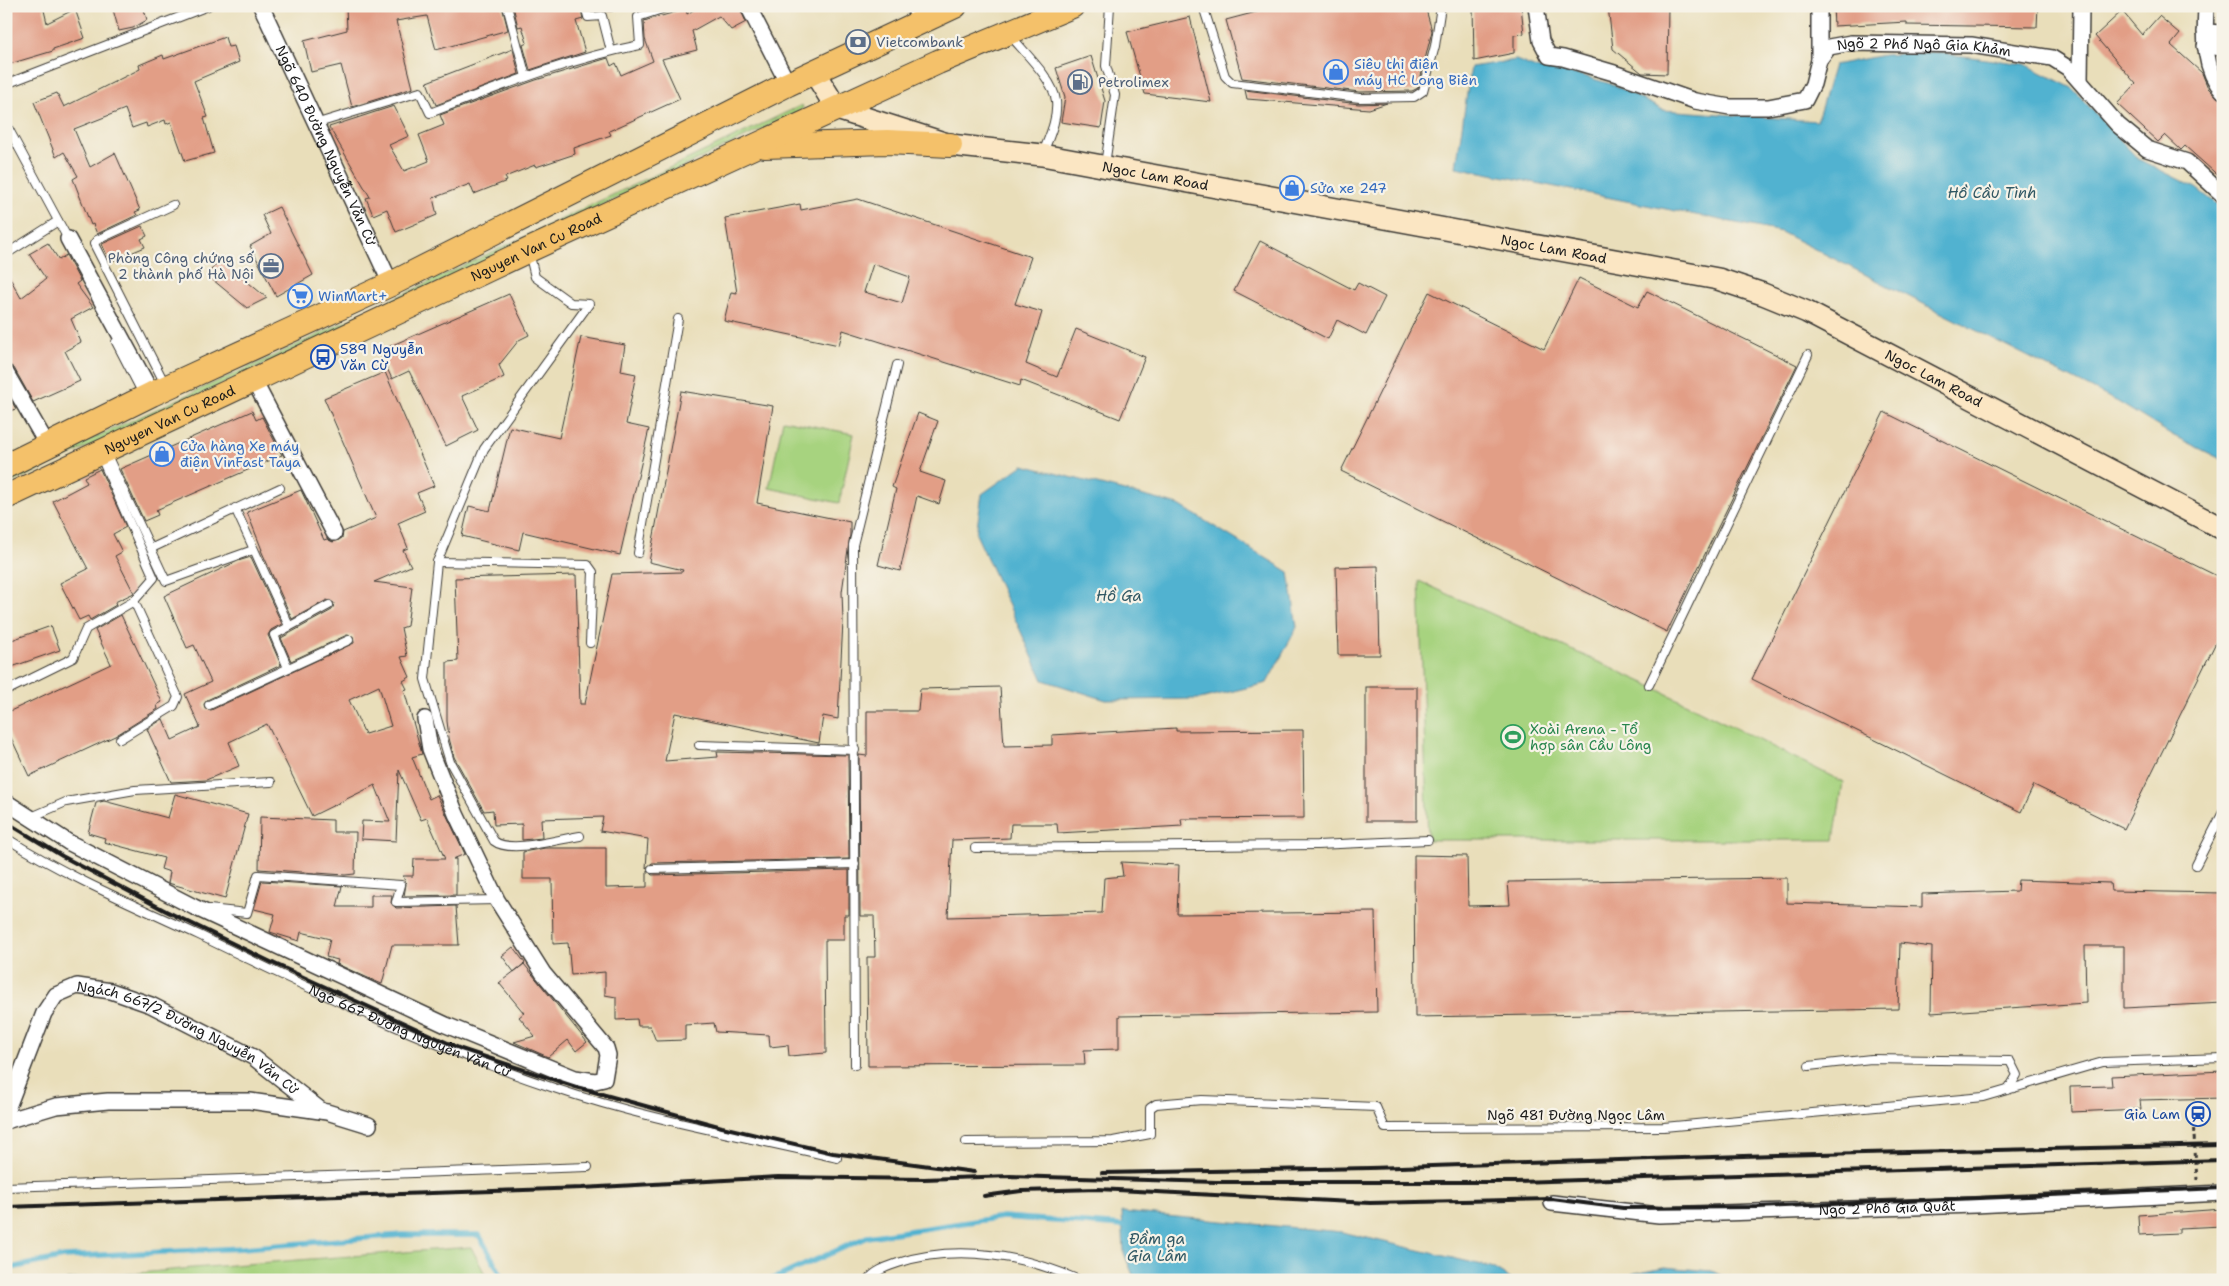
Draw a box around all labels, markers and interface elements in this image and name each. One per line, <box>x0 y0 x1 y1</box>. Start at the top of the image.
bank icon: Vietcombank <box>845 29 871 55</box>
place label: Vietcombank <box>876 33 963 51</box>
street label: Ngõ 2 Phố Ngô Gia Khảm <box>1835 34 2012 60</box>
street label: Ngõ 640 Đường Nguyễn Văn Cừ <box>272 42 381 249</box>
place label: Siêu thị điện máy HC Long Biên <box>1354 55 1477 89</box>
shop icon: Siêu thị điện máy HC Long Biên <box>1323 59 1349 85</box>
fuel station icon: Petrolimex <box>1067 69 1093 95</box>
place label: Petrolimex <box>1098 73 1169 91</box>
street label: Ngoc Lam Road <box>1101 157 1210 194</box>
shop icon: Sửa xe 247 <box>1279 175 1305 201</box>
place label: Sửa xe 247 <box>1310 179 1387 197</box>
water label: Hồ Cầu Tình <box>1947 183 2037 203</box>
street label: Nguyen Van Cu Road <box>467 209 605 285</box>
street label: Ngoc Lam Road <box>1499 230 1608 267</box>
place label: Phòng Công chứng số 2 thành phố Hà Nội <box>108 249 255 283</box>
office icon: Phòng Công chứng số 2 thành phố Hà Nội <box>258 253 284 279</box>
supermarket icon: WinMart+ <box>287 283 313 309</box>
place label: WinMart+ <box>318 287 388 305</box>
place label: 589 Nguyễn Văn Cừ <box>340 340 424 374</box>
bus stop icon: 589 Nguyễn Văn Cừ <box>310 344 336 370</box>
street label: Ngoc Lam Road <box>1882 345 1986 411</box>
street label: Nguyen Van Cu Road <box>101 381 238 458</box>
place label: Cửa hàng Xe máy điện VinFast Taya <box>180 437 301 471</box>
shop icon: Cửa hàng Xe máy điện VinFast Taya <box>149 441 175 467</box>
water label: Hồ Ga <box>1096 586 1142 606</box>
place label: Xoài Arena - Tổ hợp sân Cầu Lông <box>1530 720 1651 754</box>
sports icon: Xoài Arena - Tổ hợp sân Cầu Lông <box>1500 724 1526 750</box>
street label: Ngách 667/2 Đường Nguyễn Văn Cừ <box>75 977 303 1099</box>
street label: Ngõ 667 Đường Nguyễn Văn Cừ <box>306 980 514 1081</box>
station icon: Gia Lam <box>2185 1101 2211 1127</box>
place label: Gia Lam <box>2124 1105 2180 1123</box>
street label: Ngõ 481 Đường Ngọc Lâm <box>1487 1106 1665 1124</box>
street label: Ngõ 2 Phố Gia Quất <box>1818 1197 1956 1219</box>
water label: Đầm ga Gia Lâm <box>1127 1229 1187 1266</box>

